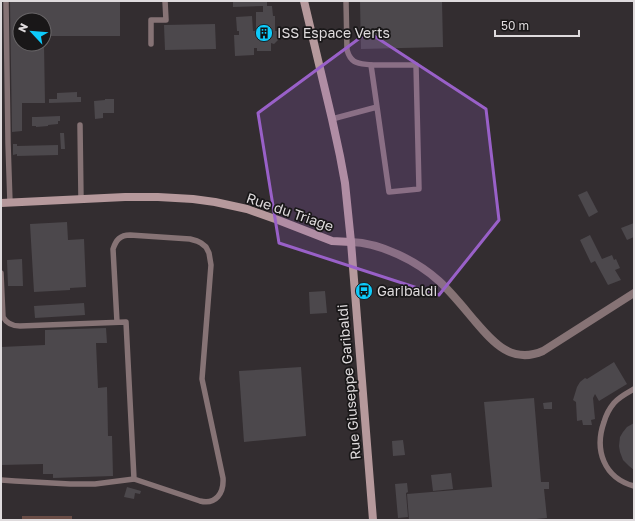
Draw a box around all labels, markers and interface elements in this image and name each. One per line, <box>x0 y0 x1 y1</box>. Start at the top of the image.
north arrow <box>12 12 52 52</box>
scale bar <box>495 12 579 38</box>
text: 50 m <box>501 18 529 33</box>
text: N <box>15 21 30 34</box>
building icon: ISS Espace Verts <box>254 23 274 43</box>
place label: ISS Espace Verts <box>277 24 390 41</box>
street label: Rue du Triage <box>244 189 336 234</box>
bus stop icon: Garibaldi <box>354 281 374 301</box>
place label: Garibaldi <box>377 282 437 299</box>
street label: Rue Giuseppe Garibaldi <box>333 304 364 460</box>

